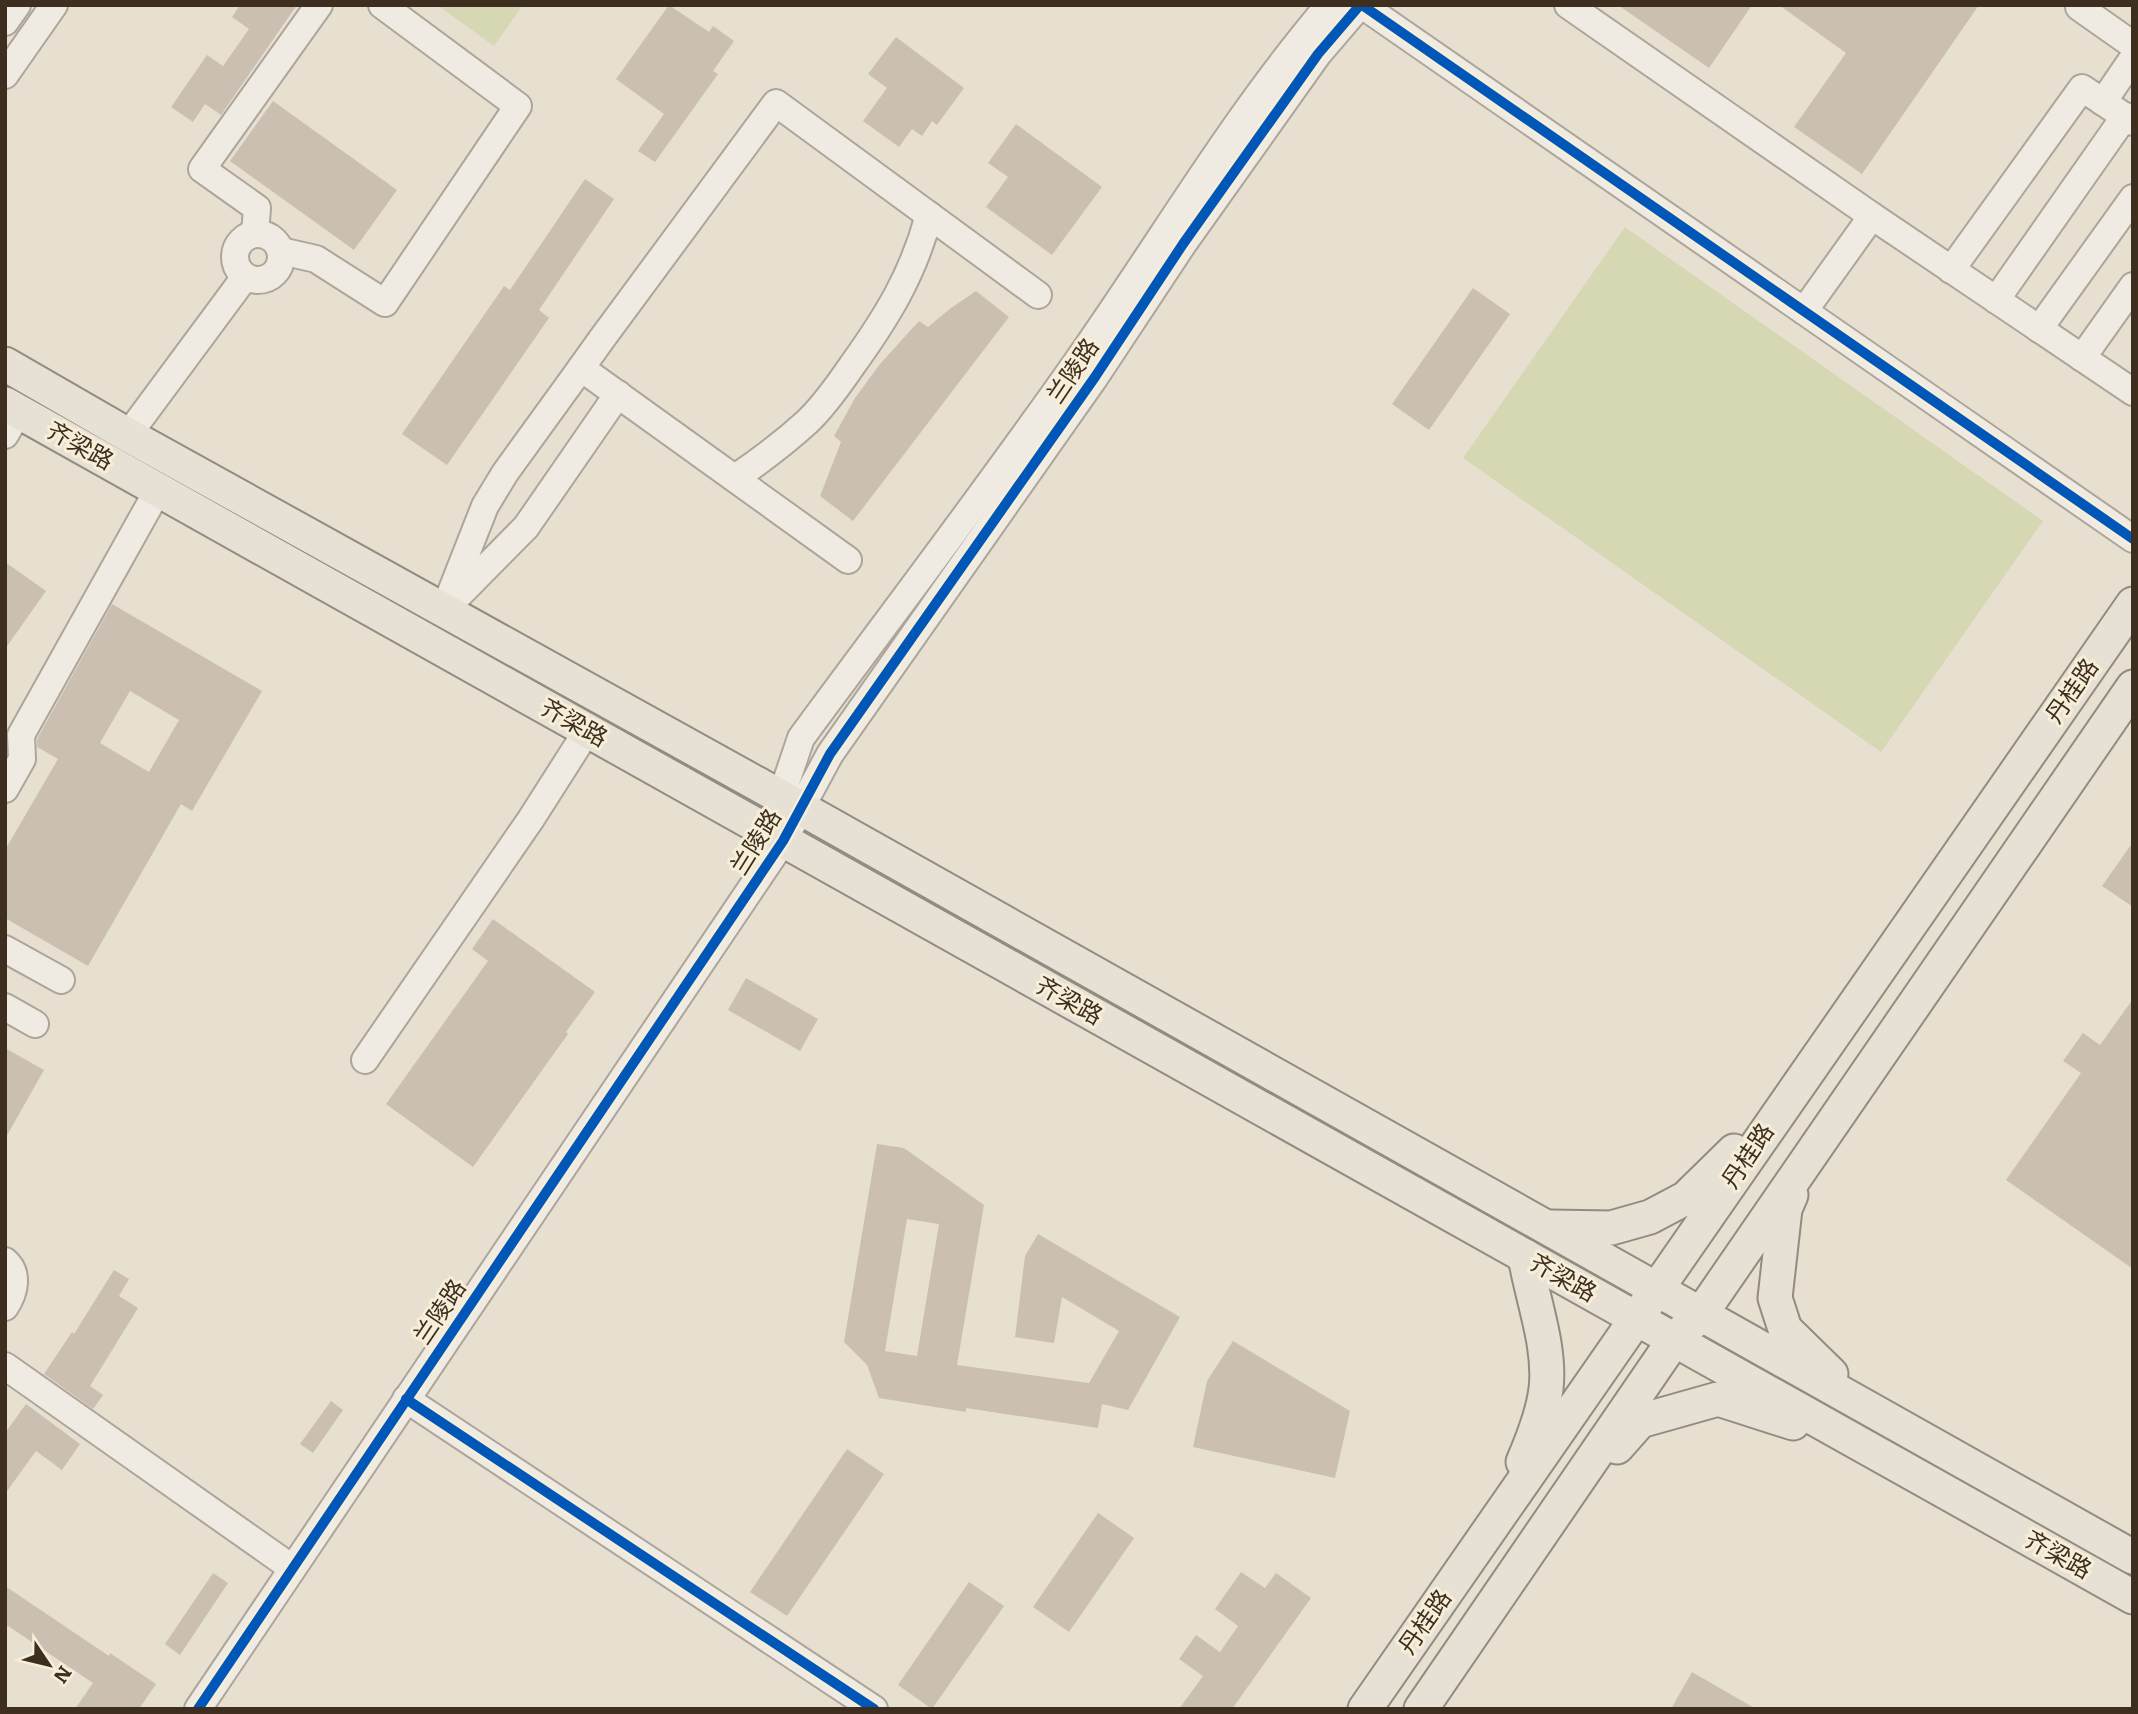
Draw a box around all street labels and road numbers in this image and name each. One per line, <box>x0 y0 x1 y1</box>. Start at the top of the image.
street label: 兰陵路 <box>1036 330 1106 409</box>
street label: 齐梁路 <box>41 411 121 477</box>
street label: 丹桂路 <box>2035 650 2105 729</box>
street label: 齐梁路 <box>535 688 615 754</box>
street label: 兰陵路 <box>720 801 788 880</box>
street label: 齐梁路 <box>1030 966 1110 1032</box>
street label: 丹桂路 <box>1711 1115 1781 1194</box>
street label: 齐梁路 <box>1524 1243 1604 1309</box>
street label: 兰陵路 <box>403 1271 473 1350</box>
street label: 齐梁路 <box>2019 1520 2099 1586</box>
street label: 丹桂路 <box>1388 1581 1458 1660</box>

